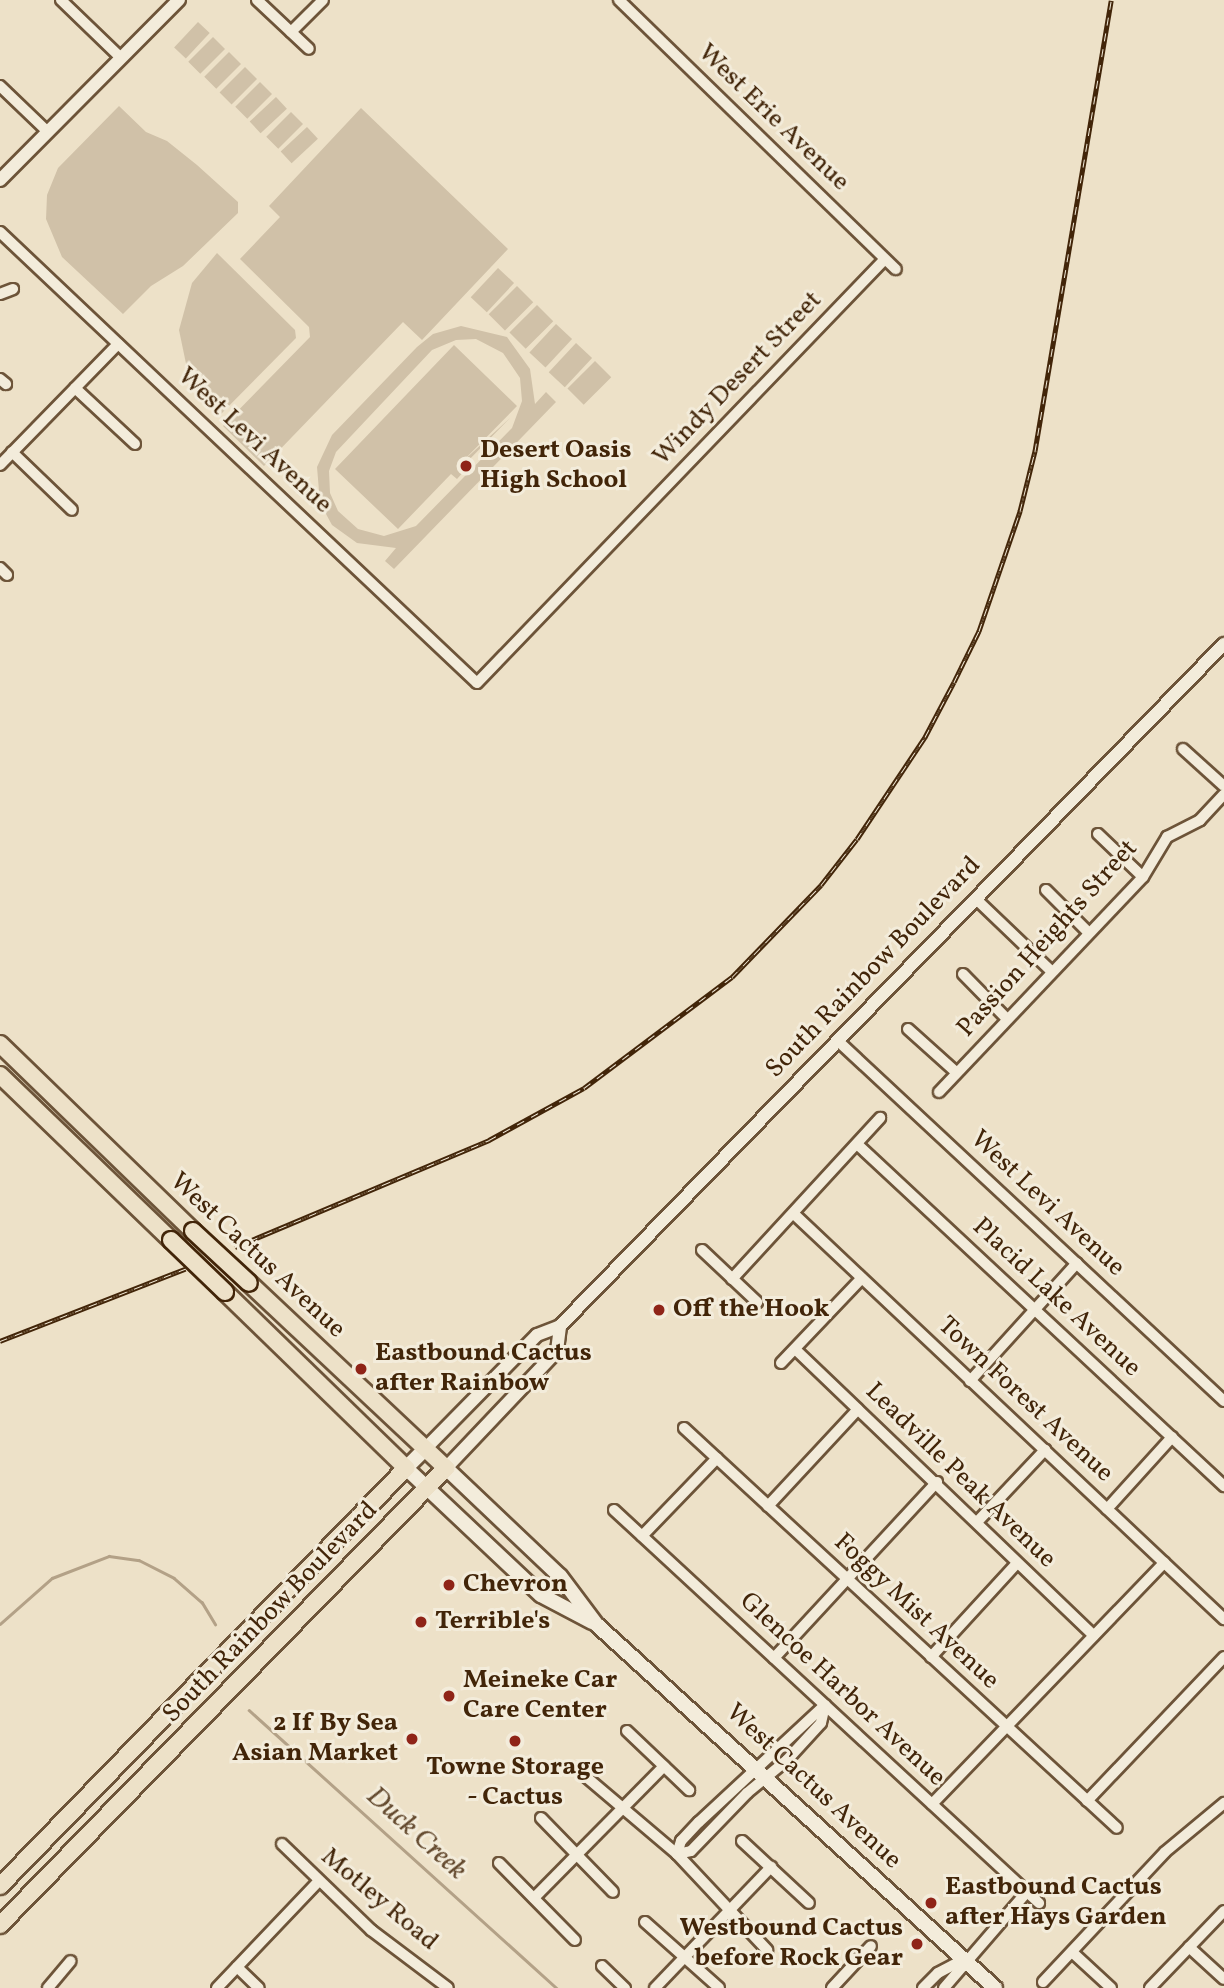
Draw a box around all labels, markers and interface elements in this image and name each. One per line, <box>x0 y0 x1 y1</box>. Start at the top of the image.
street label: West Erie Avenue <box>691 38 855 198</box>
street label: Windy Desert Street <box>647 285 829 473</box>
street label: West Levi Avenue <box>170 361 338 521</box>
place label: Desert Oasis High School <box>480 435 632 496</box>
marker: Desert Oasis High School <box>458 458 474 474</box>
street label: Passion Heights Street <box>951 834 1145 1044</box>
street label: South Rainbow Boulevard <box>760 850 988 1086</box>
street label: West Levi Avenue <box>963 1124 1131 1284</box>
street label: West Cactus Avenue <box>163 1167 351 1345</box>
street label: Placid Lake Avenue <box>965 1212 1147 1384</box>
place label: Off the Hook <box>673 1294 827 1326</box>
marker: Off the Hook <box>651 1302 667 1318</box>
street label: Town Forest Avenue <box>931 1311 1119 1489</box>
place label: Eastbound Cactus after Rainbow <box>375 1338 592 1400</box>
marker: Eastbound Cactus after Rainbow <box>353 1361 369 1377</box>
street label: Leadville Peak Avenue <box>858 1377 1062 1575</box>
street label: South Rainbow Boulevard <box>157 1495 385 1731</box>
street label: Foggy Mist Avenue <box>827 1527 1005 1697</box>
place label: Chevron <box>463 1569 568 1601</box>
marker: Chevron <box>441 1577 457 1593</box>
street label: Glencoe Harbor Avenue <box>733 1586 951 1794</box>
place label: Terrible's <box>435 1606 550 1638</box>
marker: Terrible's <box>413 1614 429 1630</box>
place label: Meineke Car Care Center <box>463 1665 617 1726</box>
marker: Meineke Car Care Center <box>441 1688 457 1704</box>
street label: West Cactus Avenue <box>719 1698 907 1876</box>
place label: 2 If By Sea Asian Market <box>232 1708 398 1770</box>
marker: 2 If By Sea Asian Market <box>404 1731 420 1747</box>
marker: Towne Storage - Cactus <box>507 1733 523 1749</box>
place label: Towne Storage - Cactus <box>426 1752 604 1814</box>
water label: Duck Creek <box>359 1780 473 1888</box>
street label: Motley Road <box>314 1842 444 1958</box>
place label: Eastbound Cactus after Hays Garden <box>945 1872 1167 1934</box>
marker: Eastbound Cactus after Hays Garden <box>923 1895 939 1911</box>
place label: Westbound Cactus before Rock Gear <box>680 1913 903 1974</box>
marker: Westbound Cactus before Rock Gear <box>909 1936 925 1952</box>

